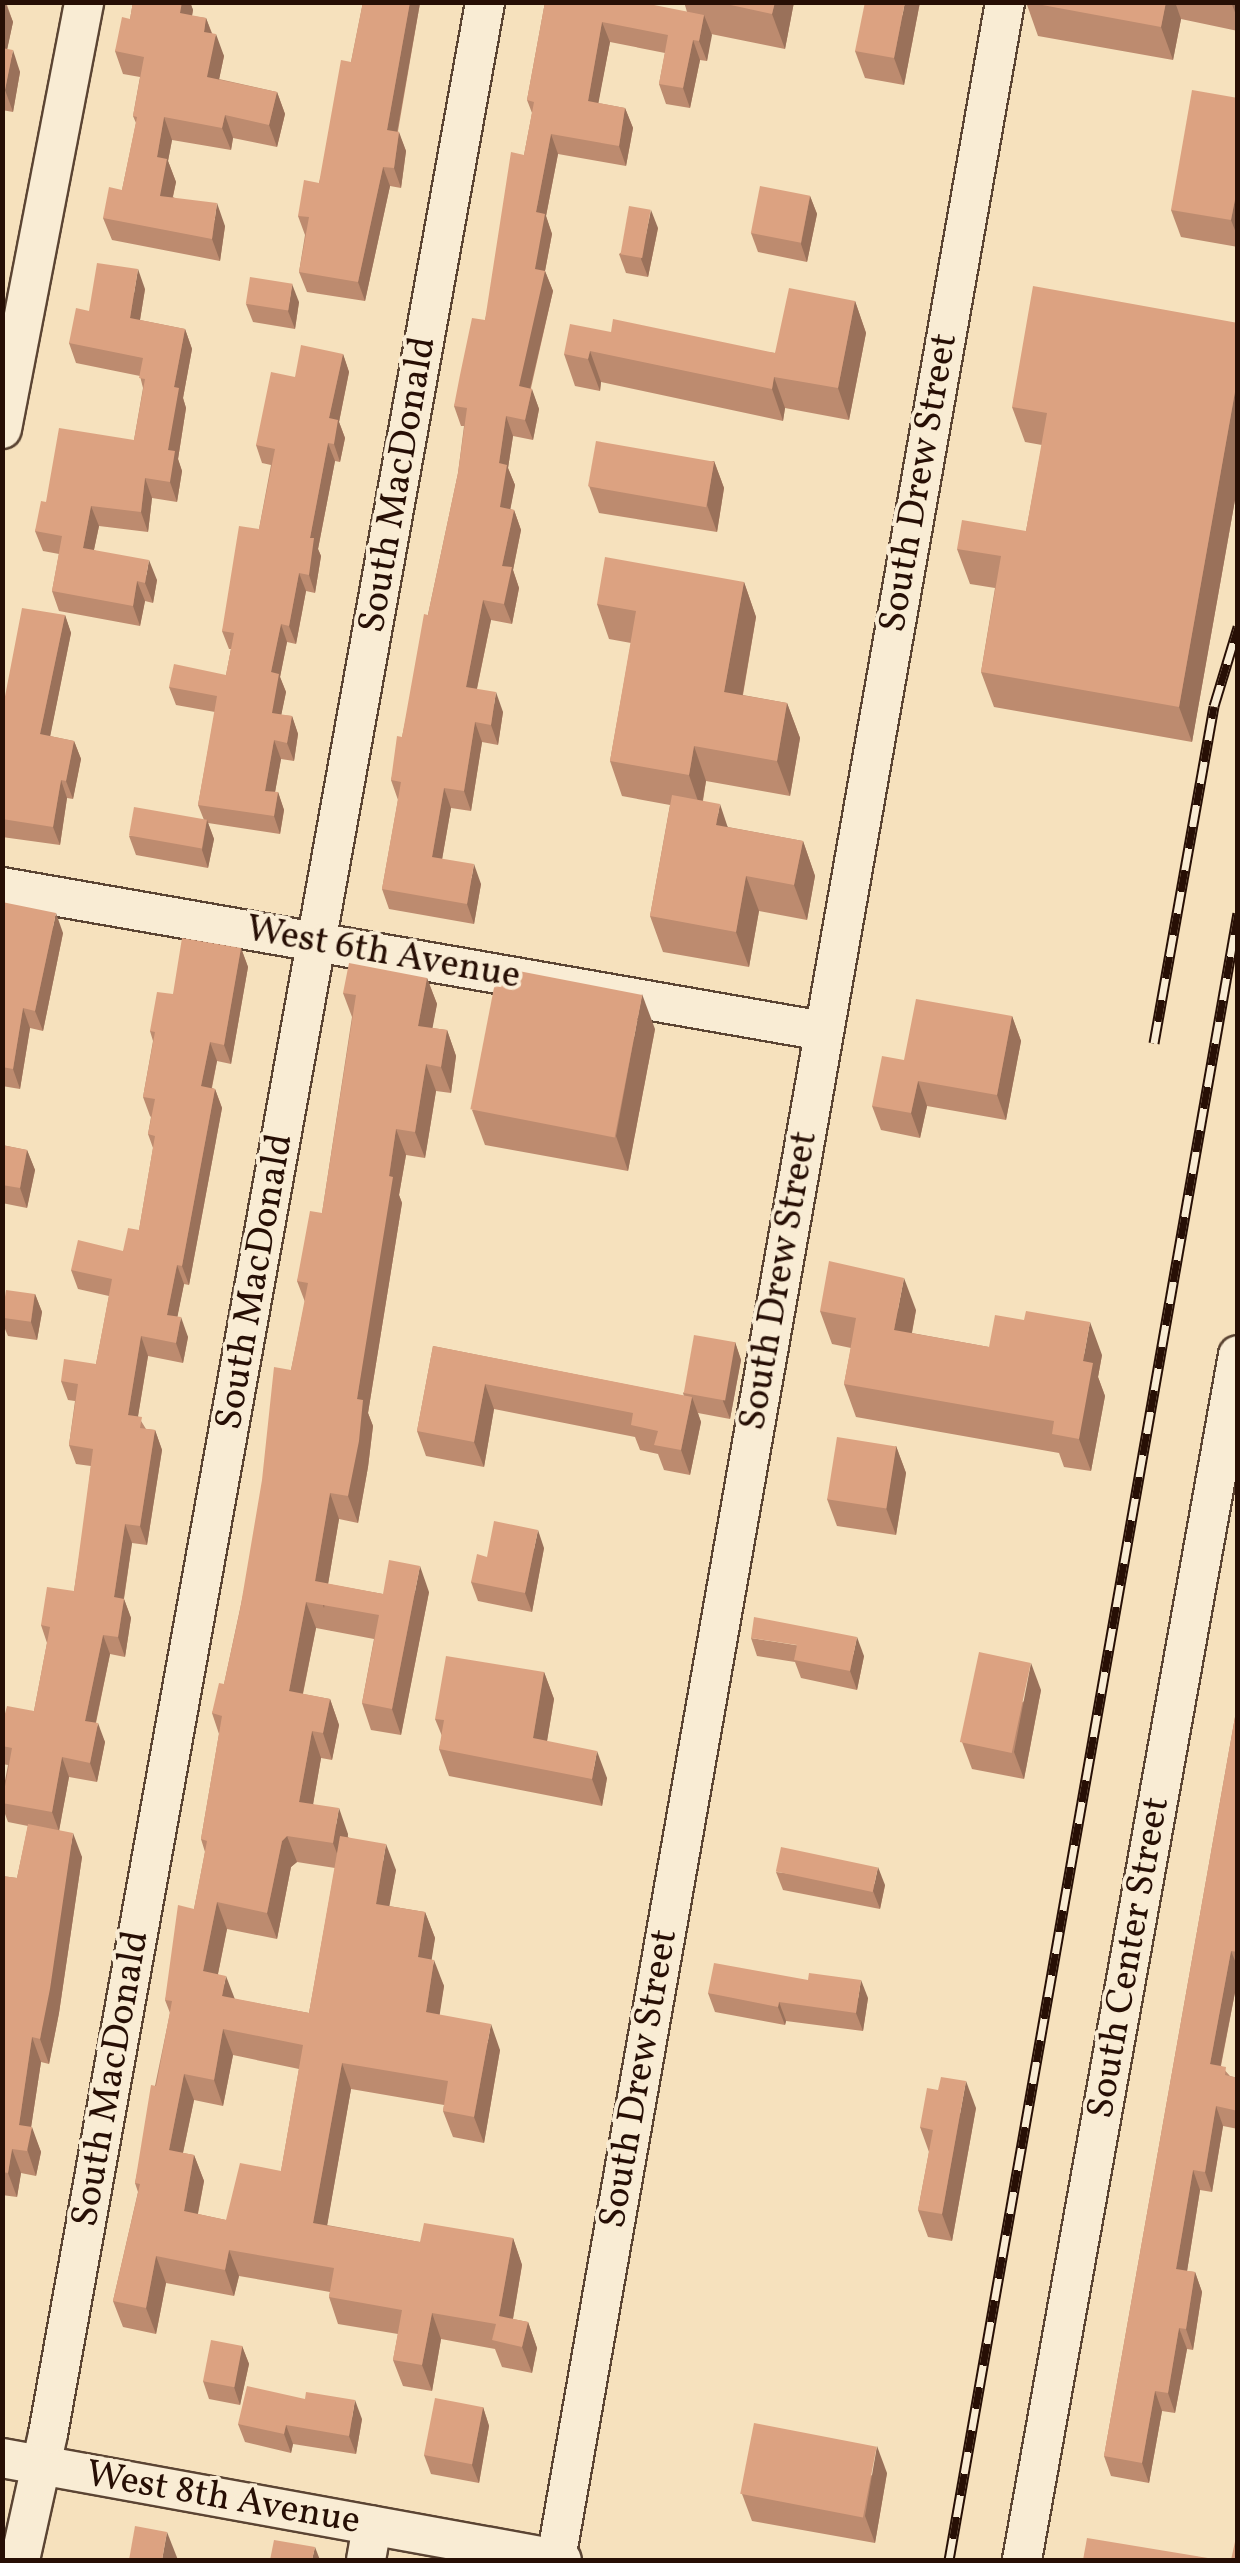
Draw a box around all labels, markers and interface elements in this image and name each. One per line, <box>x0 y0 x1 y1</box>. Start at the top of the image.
street label: South Drew Street <box>871 329 969 637</box>
street label: South MacDonald <box>351 333 447 637</box>
street label: West 6th Avenue <box>242 907 524 1001</box>
street label: South Drew Street <box>731 1127 829 1435</box>
street label: South MacDonald <box>208 1130 304 1434</box>
street label: South Center Street <box>1079 1794 1181 2122</box>
street label: South Drew Street <box>591 1925 689 2233</box>
street label: South MacDonald <box>64 1927 160 2231</box>
street label: West 8th Avenue <box>82 2452 364 2546</box>

